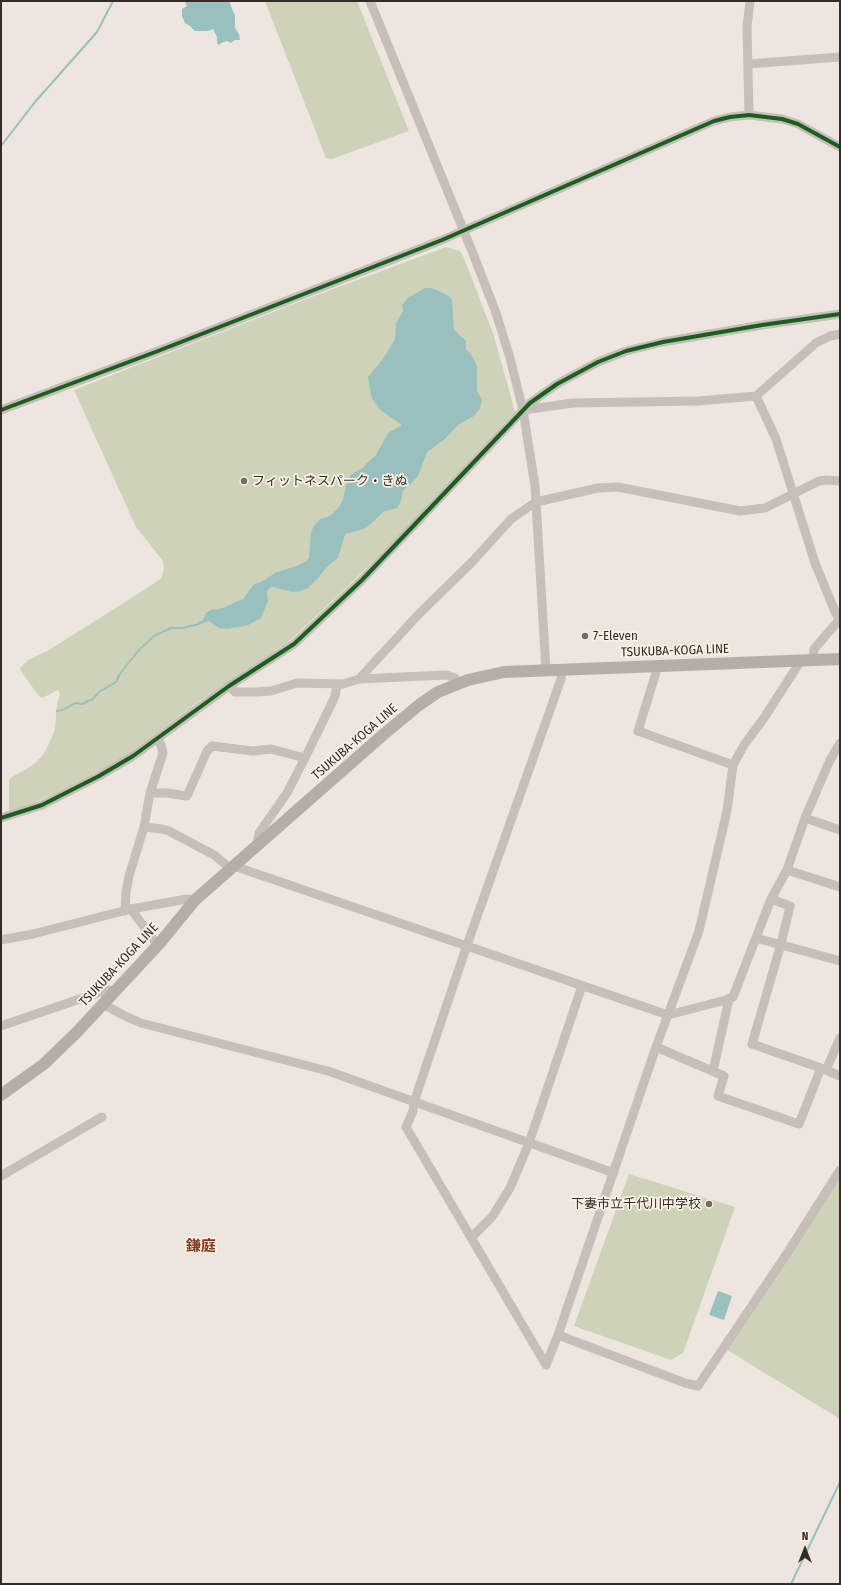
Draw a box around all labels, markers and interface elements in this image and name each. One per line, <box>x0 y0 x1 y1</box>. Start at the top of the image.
place label: フィットネスパーク・きぬ <box>252 473 408 489</box>
marker: フィットネスパーク・きぬ <box>239 476 249 486</box>
place label: 7-Eleven <box>593 628 638 644</box>
marker: 7-Eleven <box>580 631 590 641</box>
street label: TSUKUBA-KOGA LINE <box>621 641 729 661</box>
street label: TSUKUBA-KOGA LINE <box>309 701 401 783</box>
street label: TSUKUBA-KOGA LINE <box>76 920 162 1010</box>
place label: 下妻市立千代川中学校 <box>571 1196 701 1212</box>
marker: 下妻市立千代川中学校 <box>704 1199 714 1209</box>
district label: 鎌庭 <box>186 1238 216 1256</box>
north arrow <box>785 1529 825 1569</box>
text: N <box>802 1530 808 1543</box>

